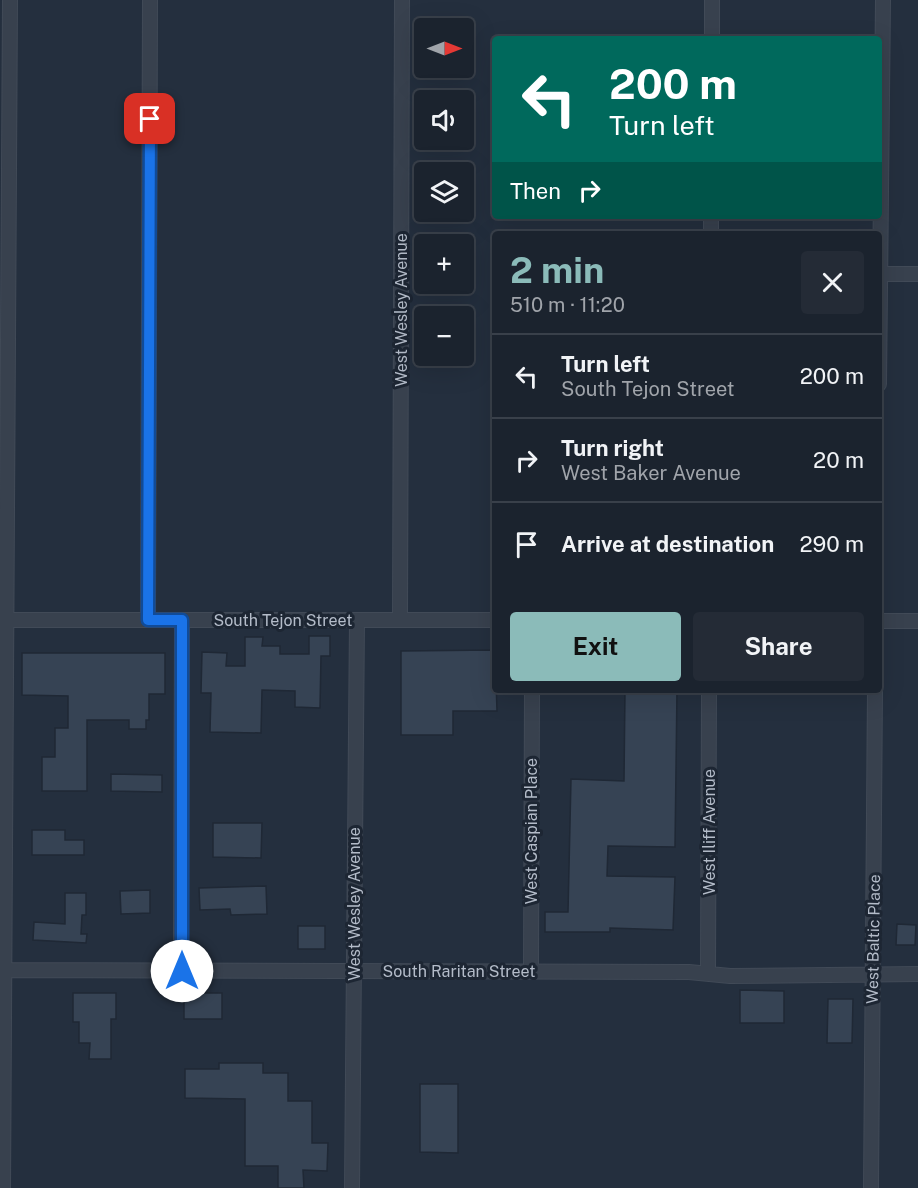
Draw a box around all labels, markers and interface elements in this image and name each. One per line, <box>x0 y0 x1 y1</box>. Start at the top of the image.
north arrow <box>414 18 474 78</box>
map controls <box>414 18 474 366</box>
text: 200 m <box>609 59 737 108</box>
icon: left <box>510 60 588 138</box>
button: sound <box>414 90 474 150</box>
pin <box>124 93 175 144</box>
icon: arrive <box>133 102 166 135</box>
text: Turn left <box>609 109 715 141</box>
button: layers <box>414 162 474 222</box>
icon: right <box>573 174 606 207</box>
text: Then <box>510 178 561 204</box>
street label: West Wesley Avenue <box>392 233 411 387</box>
button: + <box>414 234 474 294</box>
text: 2 min <box>510 249 604 291</box>
button: close <box>801 251 864 314</box>
text: 510 m · 11:20 <box>510 293 625 317</box>
button: − <box>414 306 474 366</box>
text: Turn left <box>561 351 650 377</box>
icon: left <box>510 360 543 393</box>
text: 200 m <box>800 363 864 389</box>
text: South Tejon Street <box>561 377 735 401</box>
text: Turn right <box>561 435 664 461</box>
icon: right <box>510 444 543 477</box>
text: 20 m <box>813 447 864 473</box>
text: West Baker Avenue <box>561 461 741 485</box>
icon: arrive <box>510 528 543 561</box>
text: Arrive at destination <box>561 531 774 557</box>
text: 290 m <box>799 531 864 557</box>
street label: South Tejon Street <box>214 611 352 630</box>
button: Exit <box>510 612 681 681</box>
button: Share <box>693 612 864 681</box>
street label: West Caspian Place <box>522 758 541 904</box>
street label: West Iliff Avenue <box>700 769 719 895</box>
street label: West Wesley Avenue <box>345 827 364 981</box>
street label: West Baltic Place <box>863 874 884 1004</box>
position arrow <box>150 939 214 1003</box>
street label: South Raritan Street <box>383 962 535 981</box>

